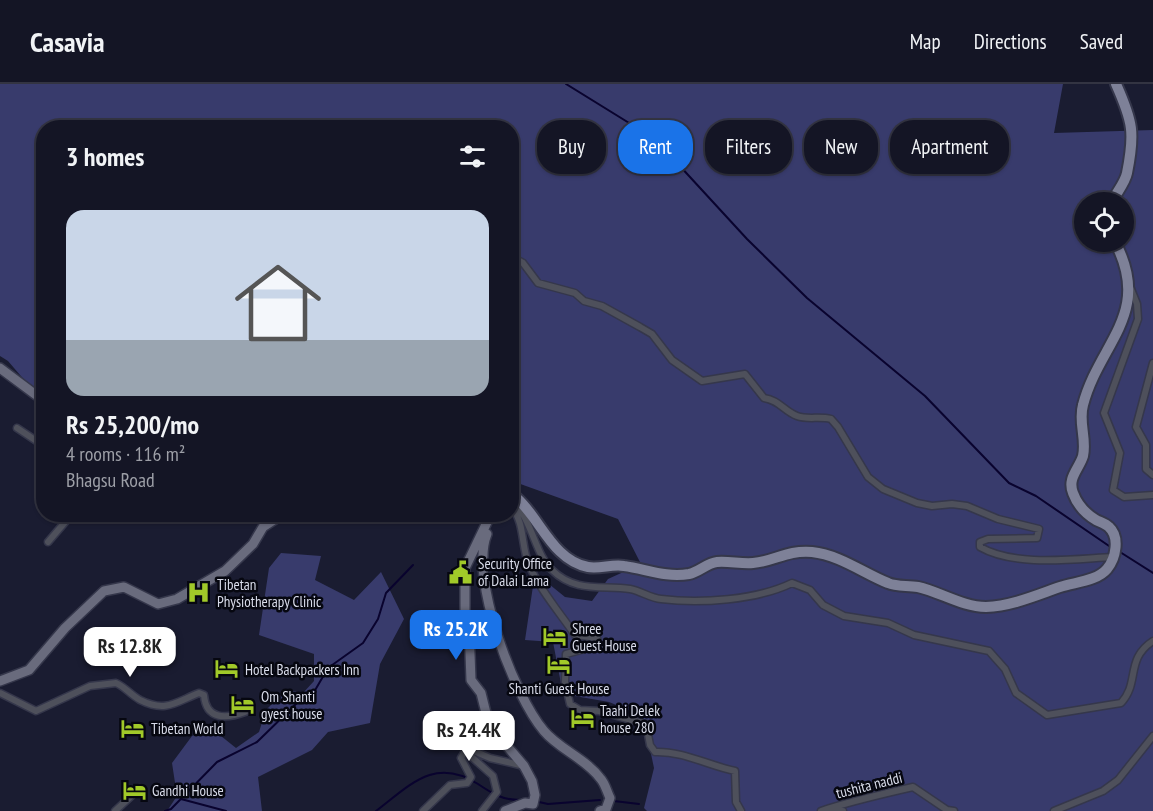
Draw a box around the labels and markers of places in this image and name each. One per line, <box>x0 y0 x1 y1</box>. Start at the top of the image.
place label: Security Office of Dalai Lama <box>478 554 552 590</box>
public building icon: Security Office of Dalai Lama <box>447 559 473 585</box>
place label: Tibetan Physiotherapy Clinic <box>217 575 322 611</box>
hospital icon: Tibetan Physiotherapy Clinic <box>186 580 212 606</box>
pin: Rs 25.2K <box>394 610 518 661</box>
place label: Shree Guest House <box>572 619 637 655</box>
hotel icon: Shree Guest House <box>541 624 567 650</box>
pin: Rs 12.8K <box>68 627 192 678</box>
hotel icon: Shanti Guest House <box>546 651 572 677</box>
hotel icon: Hotel Backpackers Inn <box>214 656 240 682</box>
place label: Hotel Backpackers Inn <box>245 660 359 679</box>
place label: Shanti Guest House <box>509 679 609 698</box>
place label: Om Shanti gyest house <box>261 687 323 723</box>
hotel icon: Om Shanti gyest house <box>230 692 256 718</box>
place label: Taahi Delek house 280 <box>600 701 660 737</box>
hotel icon: Taahi Delek house 280 <box>569 706 595 732</box>
pin: Rs 24.4K <box>407 711 531 762</box>
hotel icon: Tibetan World <box>120 715 146 741</box>
place label: Tibetan World <box>151 719 223 738</box>
hotel icon: Gandhi House <box>121 777 147 803</box>
place label: Gandhi House <box>152 781 224 800</box>

